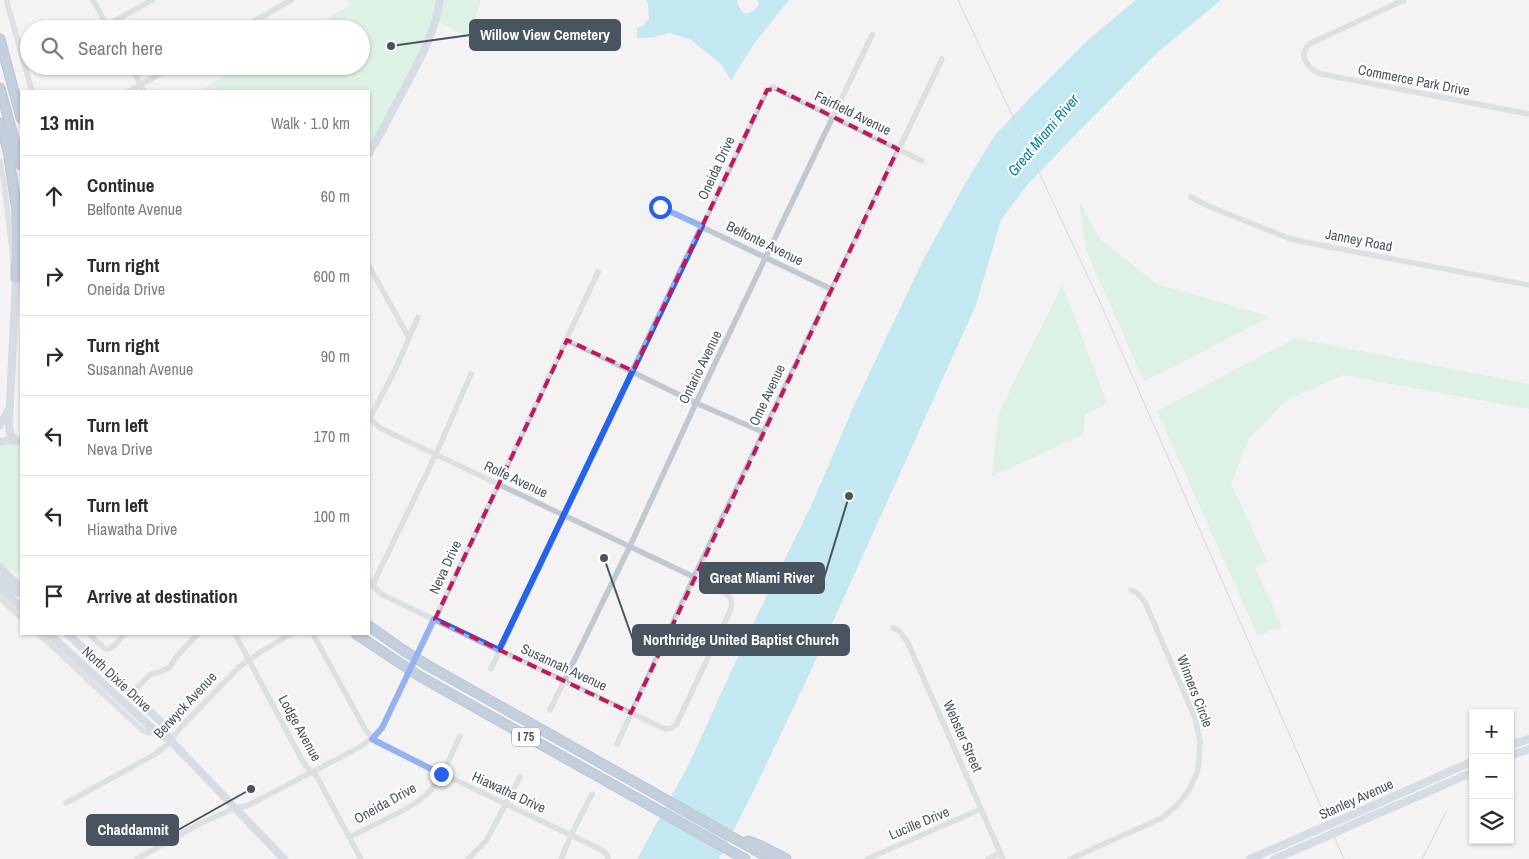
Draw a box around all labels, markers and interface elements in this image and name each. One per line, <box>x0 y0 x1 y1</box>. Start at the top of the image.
search box <box>20 20 370 75</box>
callout: Willow View Cemetery <box>470 20 620 50</box>
text: Willow View Cemetery <box>480 24 610 45</box>
icon: search <box>38 34 66 62</box>
text: Search here <box>78 35 163 61</box>
street label: Commerce Park Drive <box>1357 60 1471 100</box>
street label: Fairfield Avenue <box>812 87 894 139</box>
water label: Great Miami River <box>1002 89 1084 181</box>
text: 13 min <box>40 108 95 137</box>
text: Walk · 1.0 km <box>271 112 350 134</box>
street label: Oneida Drive <box>693 133 739 203</box>
text: Continue <box>87 172 155 198</box>
icon: ahead <box>40 182 68 210</box>
text: 60 m <box>321 185 350 207</box>
route start <box>649 196 672 219</box>
text: Belfonte Avenue <box>87 198 182 220</box>
street label: Belfonte Avenue <box>724 217 806 269</box>
street label: Janney Road <box>1324 225 1394 255</box>
text: Turn right <box>87 252 159 278</box>
icon: right <box>40 262 68 290</box>
text: 600 m <box>314 265 350 287</box>
text: Oneida Drive <box>87 278 165 300</box>
street label: Ontario Avenue <box>674 327 726 407</box>
text: Turn right <box>87 332 159 358</box>
icon: right <box>40 342 68 370</box>
text: 90 m <box>321 345 350 367</box>
text: Susannah Avenue <box>87 358 193 380</box>
street label: Ome Avenue <box>745 361 789 429</box>
text: Turn left <box>87 412 148 438</box>
icon: left <box>40 422 68 450</box>
text: 170 m <box>314 425 350 447</box>
text: Neva Drive <box>87 438 153 460</box>
street label: Rolfe Avenue <box>481 456 551 502</box>
text: Turn left <box>87 492 148 518</box>
icon: left <box>40 502 68 530</box>
text: 100 m <box>314 505 350 527</box>
text: Hiawatha Drive <box>87 518 177 540</box>
street label: Neva Drive <box>425 537 465 597</box>
callout: Great Miami River <box>700 563 824 593</box>
text: Great Miami River <box>710 567 815 588</box>
icon: arrive <box>40 582 68 610</box>
text: Arrive at destination <box>87 583 238 609</box>
callout: Northridge United Baptist Church <box>633 625 849 655</box>
text: Northridge United Baptist Church <box>643 629 839 650</box>
street label: Susannah Avenue <box>518 639 610 695</box>
street label: North Dixie Drive <box>78 642 156 716</box>
street label: Winners Circle <box>1173 652 1217 730</box>
street label: Berwyck Avenue <box>150 668 220 742</box>
street label: Lodge Avenue <box>274 692 326 764</box>
street label: Webster Street <box>939 697 987 775</box>
map controls <box>1469 709 1514 844</box>
button: + <box>1469 709 1514 754</box>
road number: I 75 <box>512 728 540 746</box>
button: − <box>1469 754 1514 799</box>
route end <box>430 763 453 786</box>
street label: Hiawatha Drive <box>469 767 549 817</box>
street label: Stanley Avenue <box>1316 775 1396 823</box>
street label: Oneida Drive <box>351 779 419 827</box>
button: layers <box>1469 799 1514 844</box>
street label: Lucille Drive <box>886 802 952 844</box>
callout: Chaddamnit <box>87 815 178 845</box>
text: Chaddamnit <box>97 819 169 840</box>

